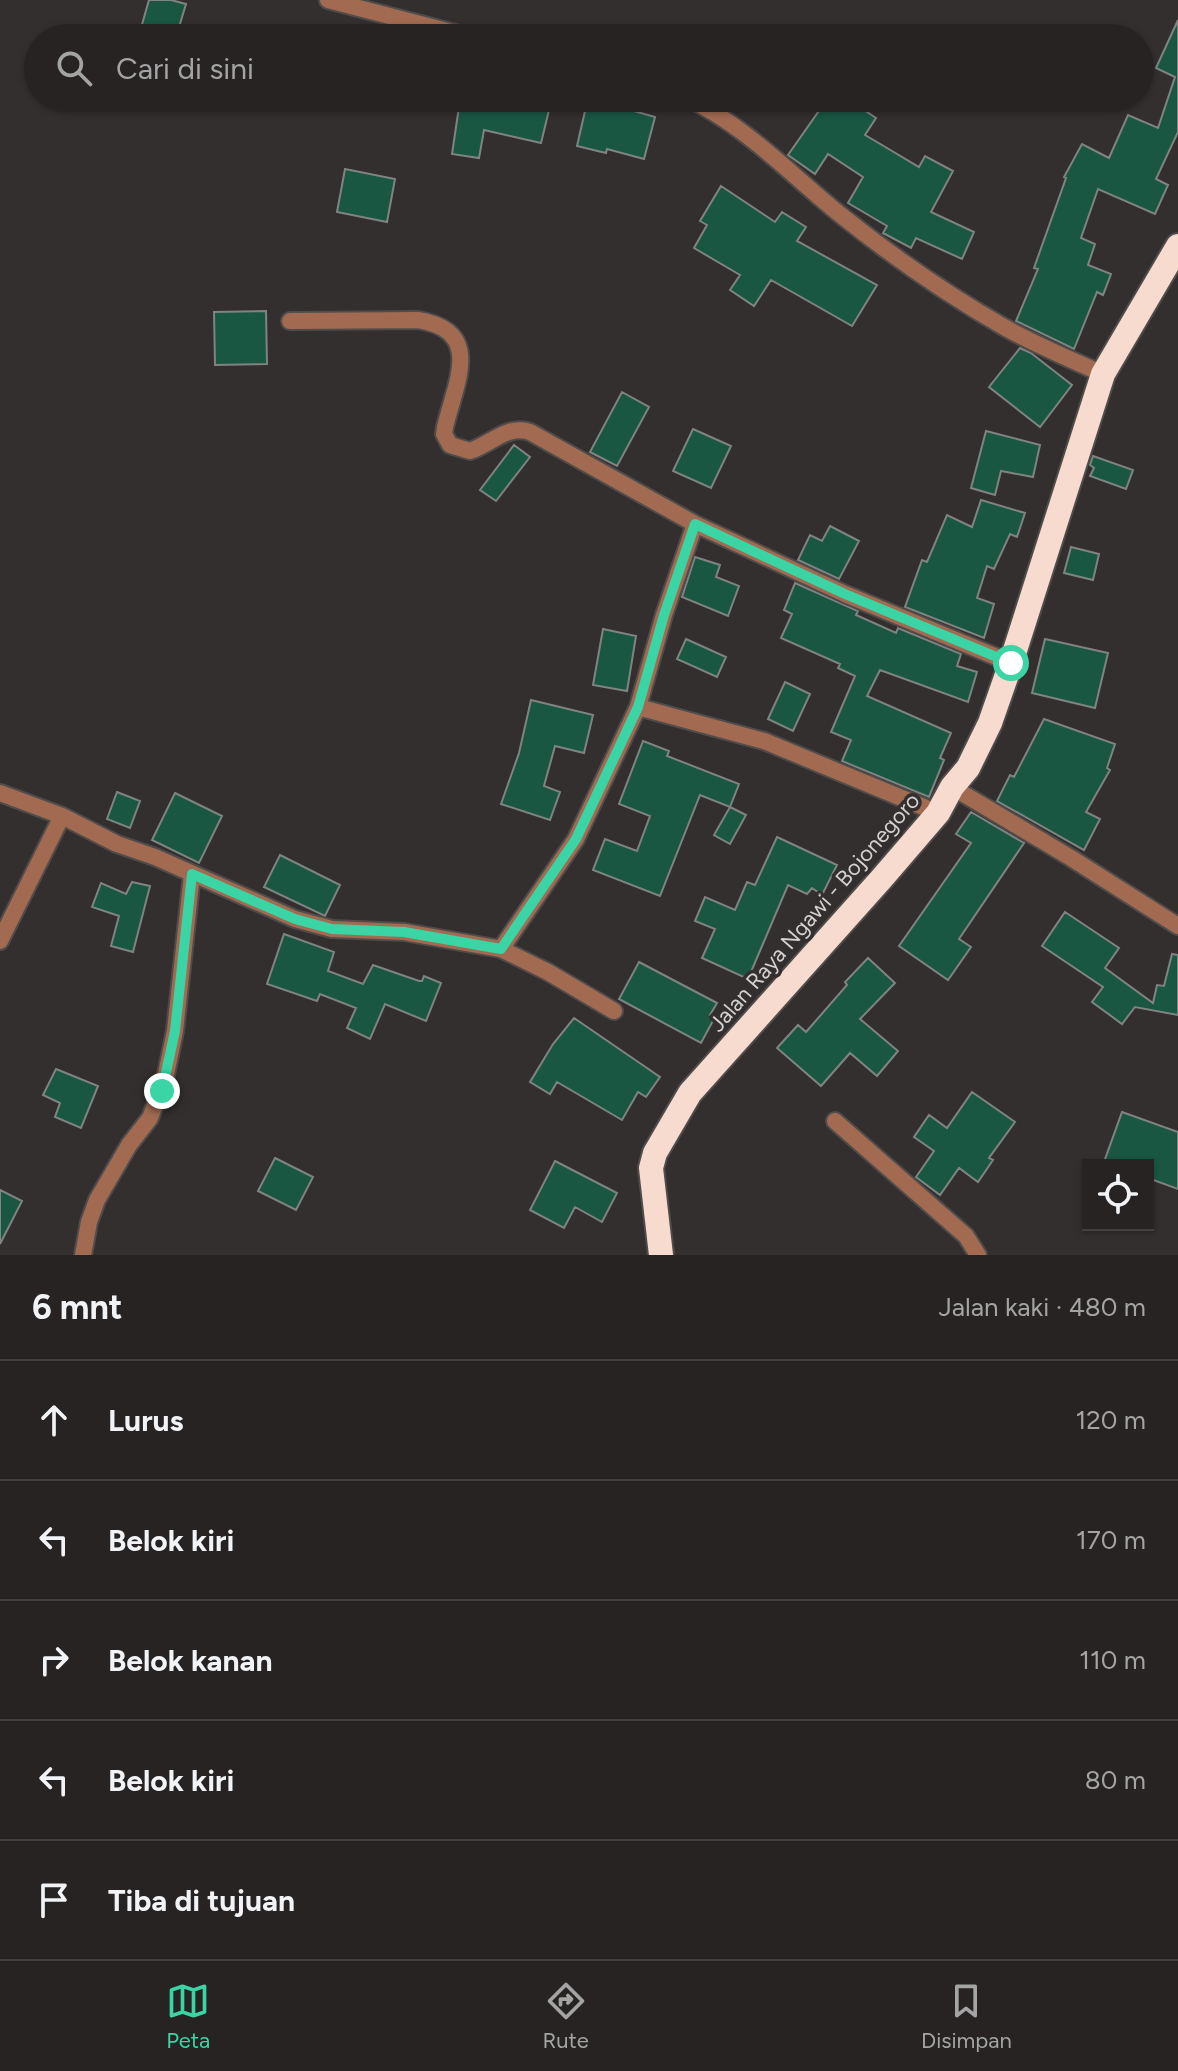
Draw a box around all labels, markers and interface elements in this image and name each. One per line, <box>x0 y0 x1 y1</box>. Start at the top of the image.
search box <box>24 24 1154 112</box>
icon: search <box>52 46 96 90</box>
text: Cari di sini <box>116 50 254 87</box>
route start <box>993 645 1029 681</box>
street label: Jalan Raya Ngawi - Bojonegoro <box>703 787 925 1037</box>
route end <box>144 1073 180 1109</box>
map controls <box>1082 1159 1154 1231</box>
button: locate <box>1082 1159 1154 1231</box>
text: 6 mnt <box>32 1287 122 1328</box>
text: Jalan kaki · 480 m <box>938 1291 1146 1323</box>
icon: ahead <box>32 1398 76 1442</box>
text: Lurus <box>108 1402 184 1439</box>
text: 120 m <box>1076 1404 1146 1436</box>
icon: left <box>32 1518 76 1562</box>
text: Belok kiri <box>108 1522 234 1559</box>
text: 170 m <box>1076 1524 1146 1556</box>
icon: right <box>32 1638 76 1682</box>
text: Belok kanan <box>108 1642 273 1679</box>
text: 110 m <box>1079 1644 1146 1676</box>
icon: left <box>32 1758 76 1802</box>
text: Belok kiri <box>108 1762 234 1799</box>
text: 80 m <box>1085 1764 1146 1796</box>
icon: arrive <box>32 1878 76 1922</box>
text: Tiba di tujuan <box>108 1882 295 1919</box>
tab: Peta <box>166 1979 210 2054</box>
tab: Rute <box>542 1979 589 2054</box>
tab: Disimpan <box>921 1979 1012 2054</box>

